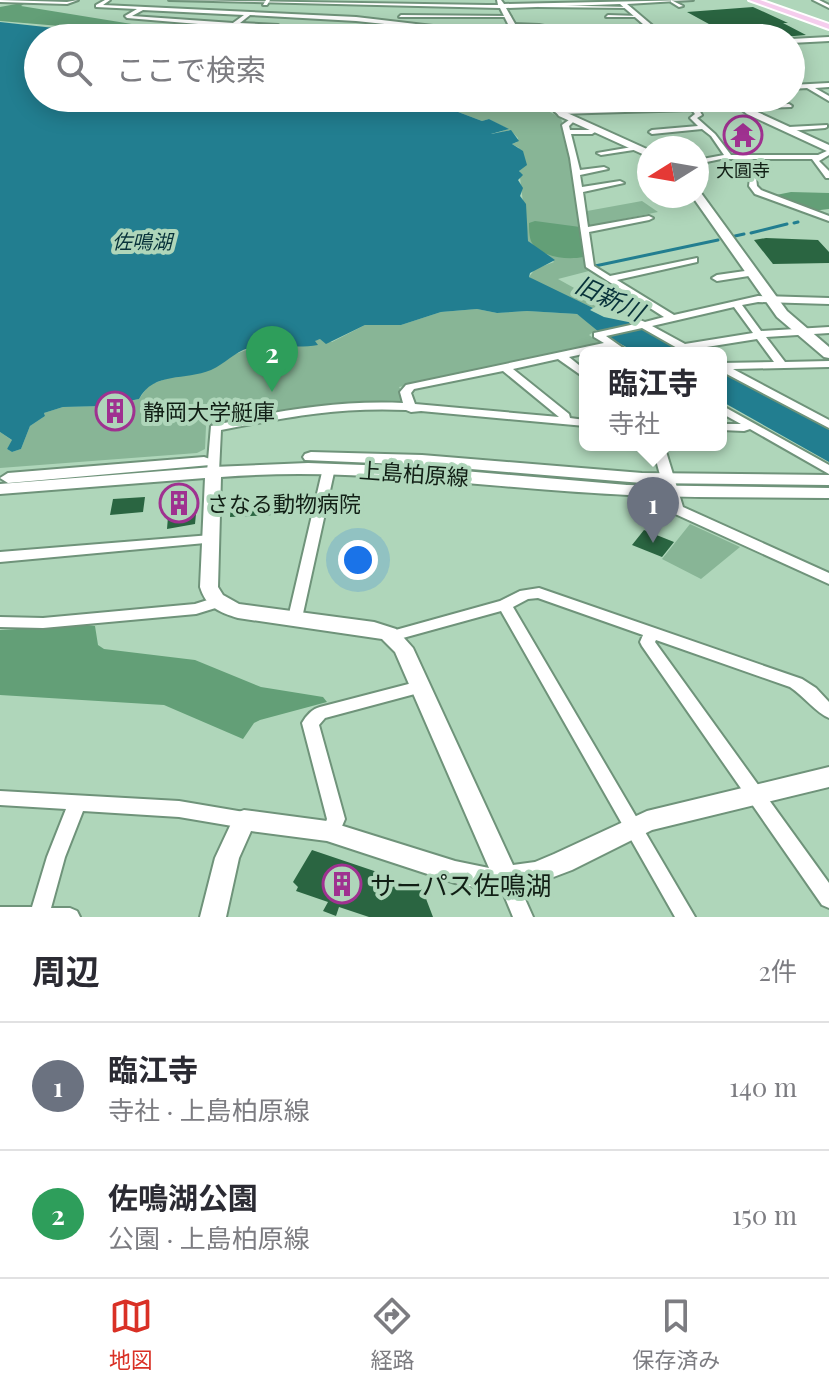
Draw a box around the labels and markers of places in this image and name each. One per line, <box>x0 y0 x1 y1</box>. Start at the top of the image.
temple icon: 大圓寺 <box>722 114 764 156</box>
place label: 大圓寺 <box>716 158 770 182</box>
pin: 2 <box>246 326 298 392</box>
building icon: 静岡大学艇庫 <box>94 390 136 432</box>
place label: 静岡大学艇庫 <box>143 396 275 426</box>
pin: 1 <box>627 477 679 543</box>
building icon: さなる動物病院 <box>158 482 200 524</box>
place label: さなる動物病院 <box>207 488 361 518</box>
building icon: サーパス佐鳴湖 <box>321 863 363 905</box>
place label: サーパス佐鳴湖 <box>370 867 552 902</box>

